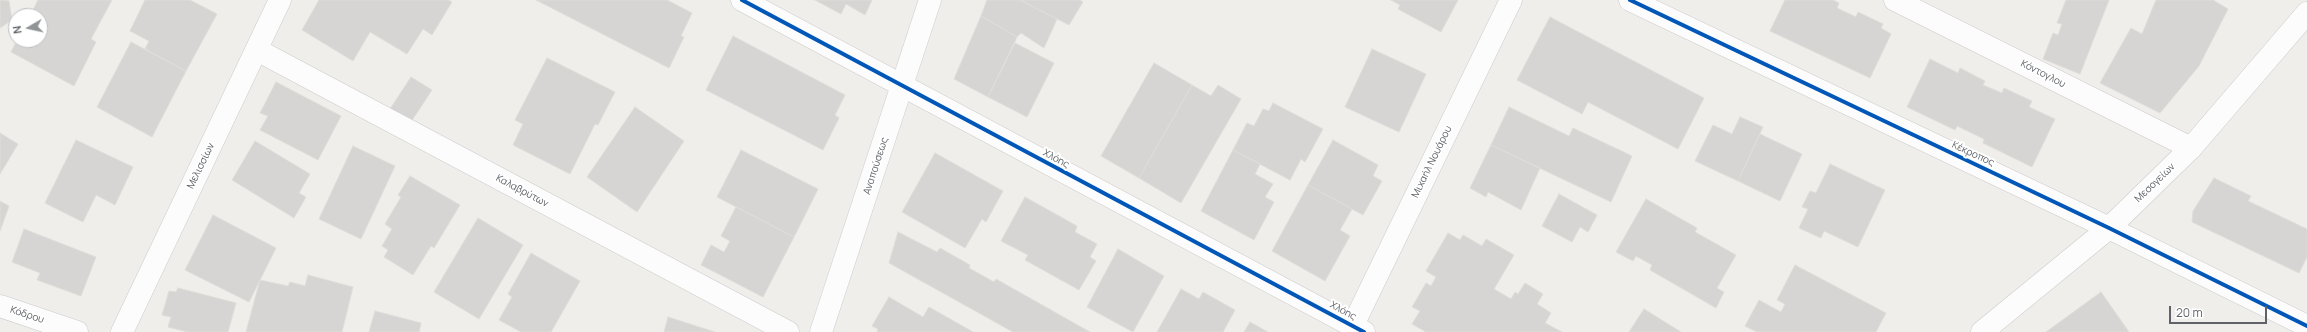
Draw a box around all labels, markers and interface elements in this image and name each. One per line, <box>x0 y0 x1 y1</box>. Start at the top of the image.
north arrow <box>8 8 48 48</box>
text: N <box>9 25 25 35</box>
street label: Κόντογλου <box>2019 58 2067 90</box>
street label: Μιχαήλ Νουάρου <box>1409 124 1455 200</box>
street label: Αναπαύσεως <box>861 136 891 196</box>
street label: Κέκροπος <box>1950 139 1996 169</box>
street label: Μελισσίων <box>185 141 217 191</box>
street label: Χλόης <box>1041 147 1071 171</box>
street label: Μεσογείων <box>2132 161 2178 205</box>
street label: Καλαβρύτων <box>494 172 550 210</box>
scale bar <box>2171 298 2269 324</box>
street label: Χλόης <box>1328 299 1358 323</box>
street label: Κόδρου <box>8 304 46 326</box>
text: 20 m <box>2176 304 2203 321</box>

